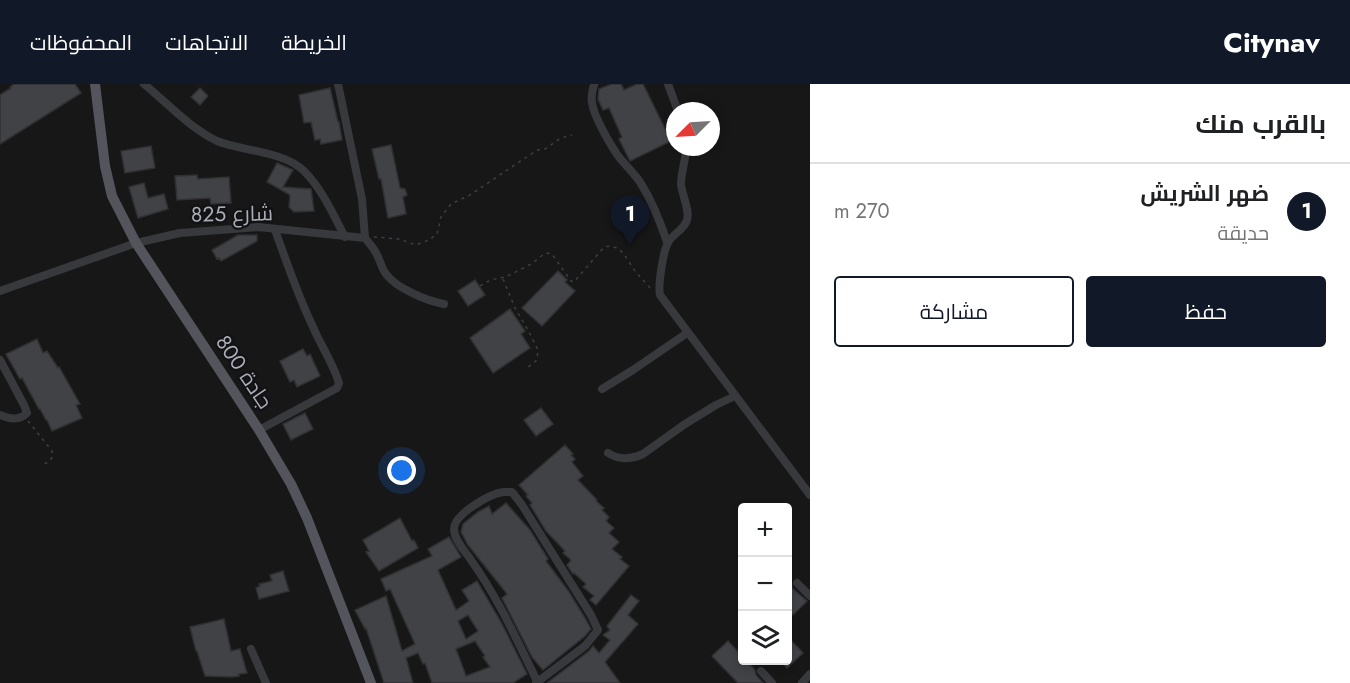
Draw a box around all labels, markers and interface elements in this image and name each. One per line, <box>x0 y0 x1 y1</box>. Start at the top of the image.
text: Citynav <box>1223 22 1320 63</box>
text: المحفوظات <box>30 28 132 58</box>
text: الاتجاهات <box>165 28 248 58</box>
text: الخريطة <box>281 28 347 58</box>
north arrow <box>666 102 720 156</box>
text: بالقرب منك <box>1196 105 1326 143</box>
text: ضهر الشريش <box>1140 177 1269 209</box>
pin: 1 <box>610 196 650 245</box>
text: 270 m <box>834 197 890 226</box>
text: 1 <box>1301 197 1312 226</box>
street label: شارع 825 <box>191 198 273 230</box>
text: حديقة <box>1218 219 1269 248</box>
button: مشاركة <box>834 276 1074 347</box>
button: حفظ <box>1086 276 1326 347</box>
street label: جادة 800 <box>208 329 280 415</box>
your location <box>387 456 416 485</box>
map controls <box>738 503 792 665</box>
button: + <box>738 503 792 557</box>
button: − <box>738 557 792 611</box>
button: layers <box>738 611 792 665</box>

